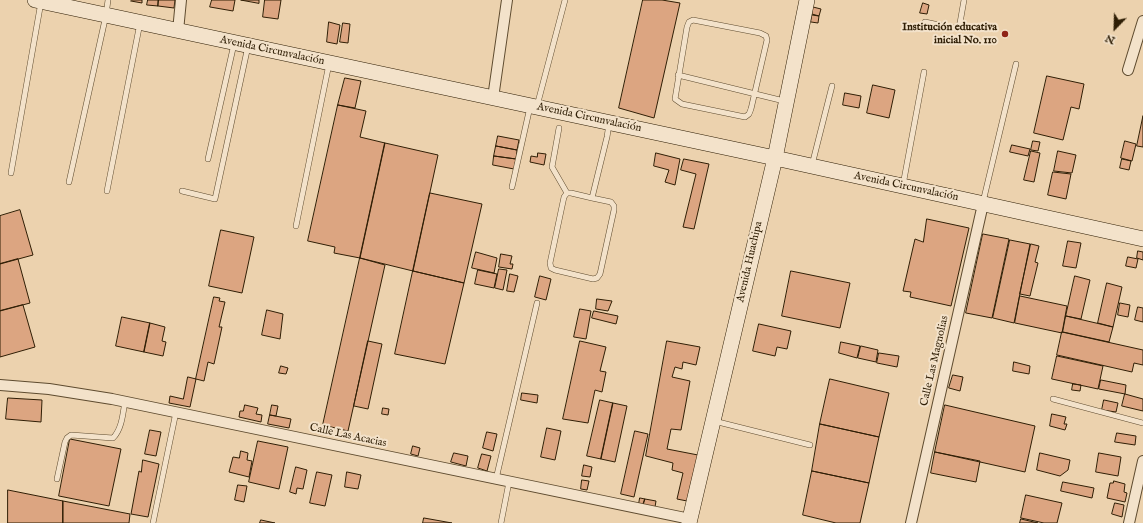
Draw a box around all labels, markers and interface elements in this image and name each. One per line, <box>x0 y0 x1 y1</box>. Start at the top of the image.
north arrow <box>1095 8 1135 48</box>
place label: Institución educativa inicial No. 110 <box>902 21 997 47</box>
marker: Institución educativa inicial No. 110 <box>1000 29 1010 39</box>
text: N <box>1103 31 1117 47</box>
street label: Avenida Circunvalación <box>219 33 325 69</box>
street label: Avenida Circunvalación <box>536 100 642 136</box>
street label: Avenida Circunvalación <box>853 169 959 205</box>
street label: Avenida Huachipa <box>734 220 766 304</box>
street label: Calle Las Magnolias <box>918 315 952 407</box>
street label: Calle Las Acacias <box>308 421 388 451</box>

